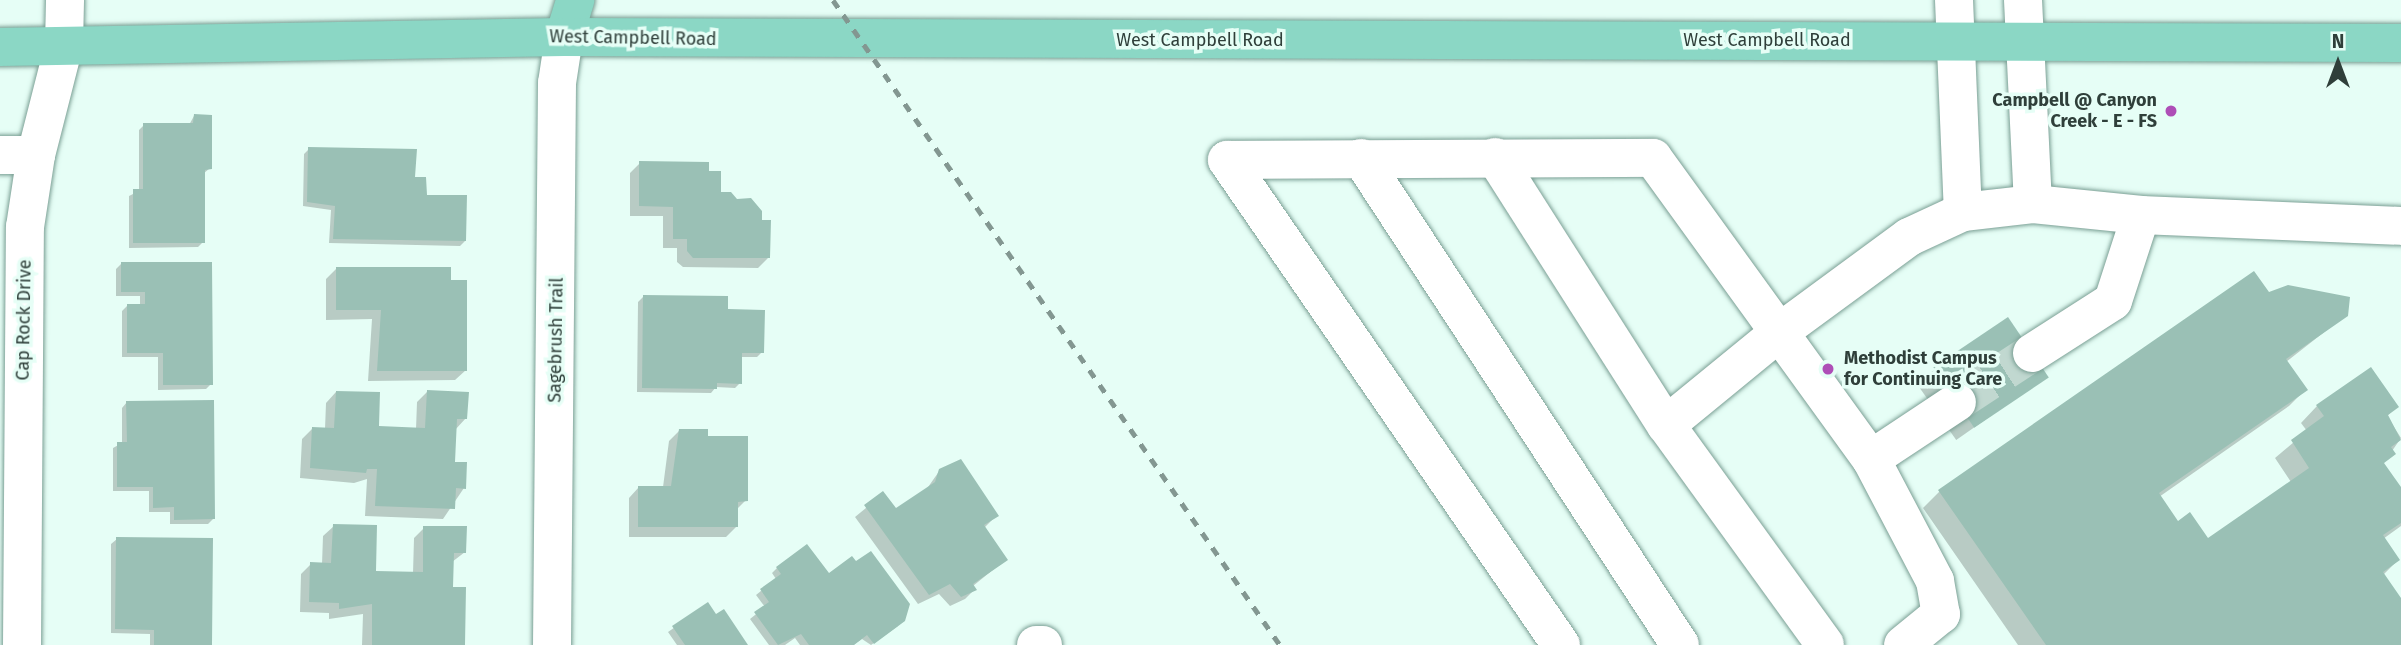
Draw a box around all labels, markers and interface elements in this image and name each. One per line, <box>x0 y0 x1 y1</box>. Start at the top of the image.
street label: West Campbell Road <box>549 26 717 50</box>
north arrow <box>2303 28 2373 98</box>
street label: West Campbell Road <box>1116 29 1284 51</box>
street label: West Campbell Road <box>1683 29 1851 51</box>
text: N <box>2332 30 2344 53</box>
place label: Campbell @ Canyon Creek - E - FS <box>1992 90 2157 132</box>
marker: Campbell @ Canyon Creek - E - FS <box>2163 103 2179 119</box>
street label: Cap Rock Drive <box>12 259 36 381</box>
street label: Sagebrush Trail <box>544 277 568 403</box>
place label: Methodist Campus for Continuing Care <box>1844 348 2002 390</box>
marker: Methodist Campus for Continuing Care <box>1818 359 1838 379</box>

